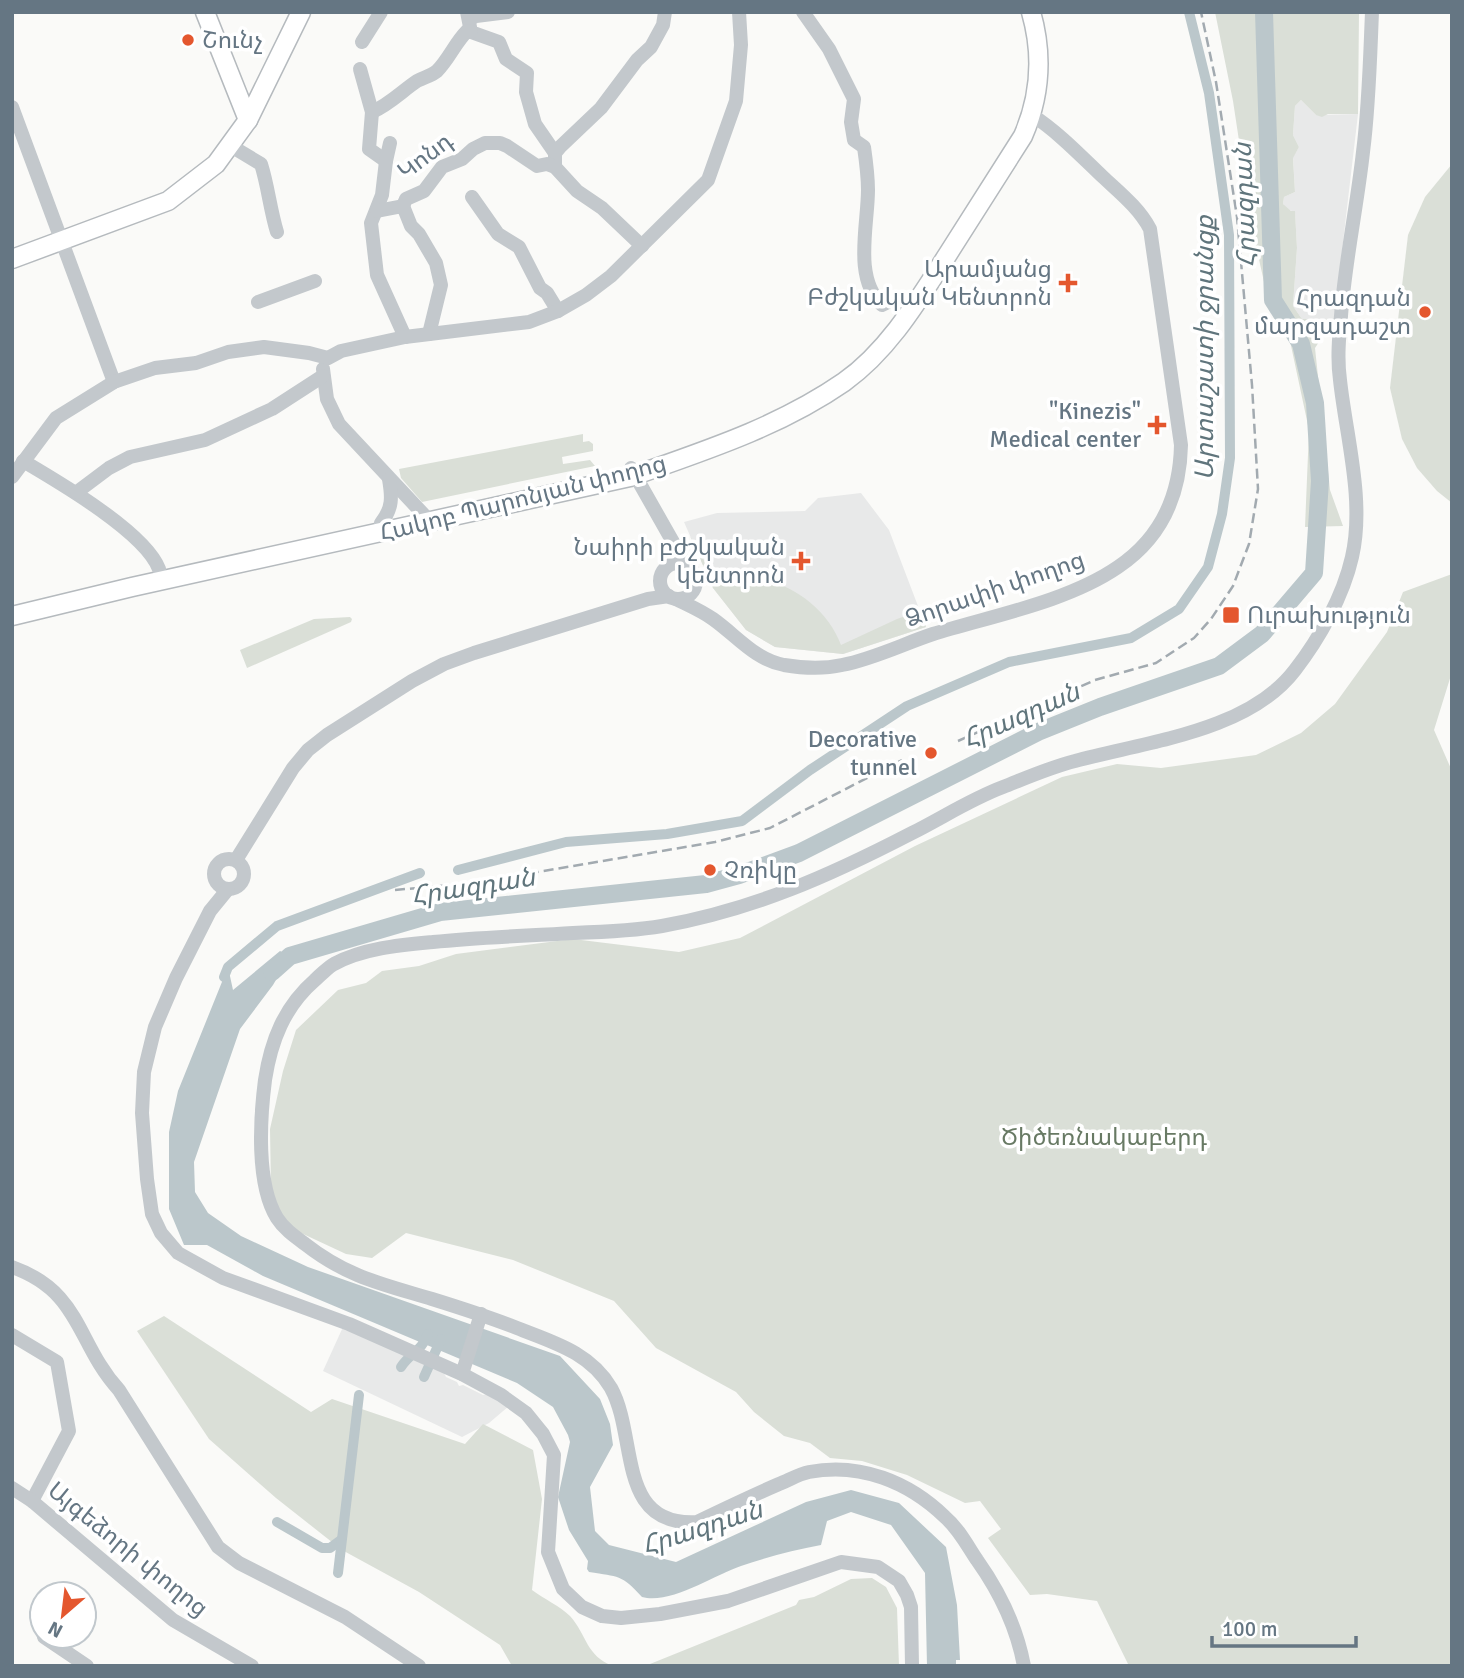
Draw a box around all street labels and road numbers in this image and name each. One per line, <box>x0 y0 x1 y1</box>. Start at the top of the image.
street label: Կոնդ <box>392 125 459 186</box>
street label: Հակոբ Պարոնյան փողոց <box>377 448 669 548</box>
street label: Ձորափի փողոց <box>902 544 1088 634</box>
street label: Այգեձորի փողոց <box>42 1475 214 1623</box>

